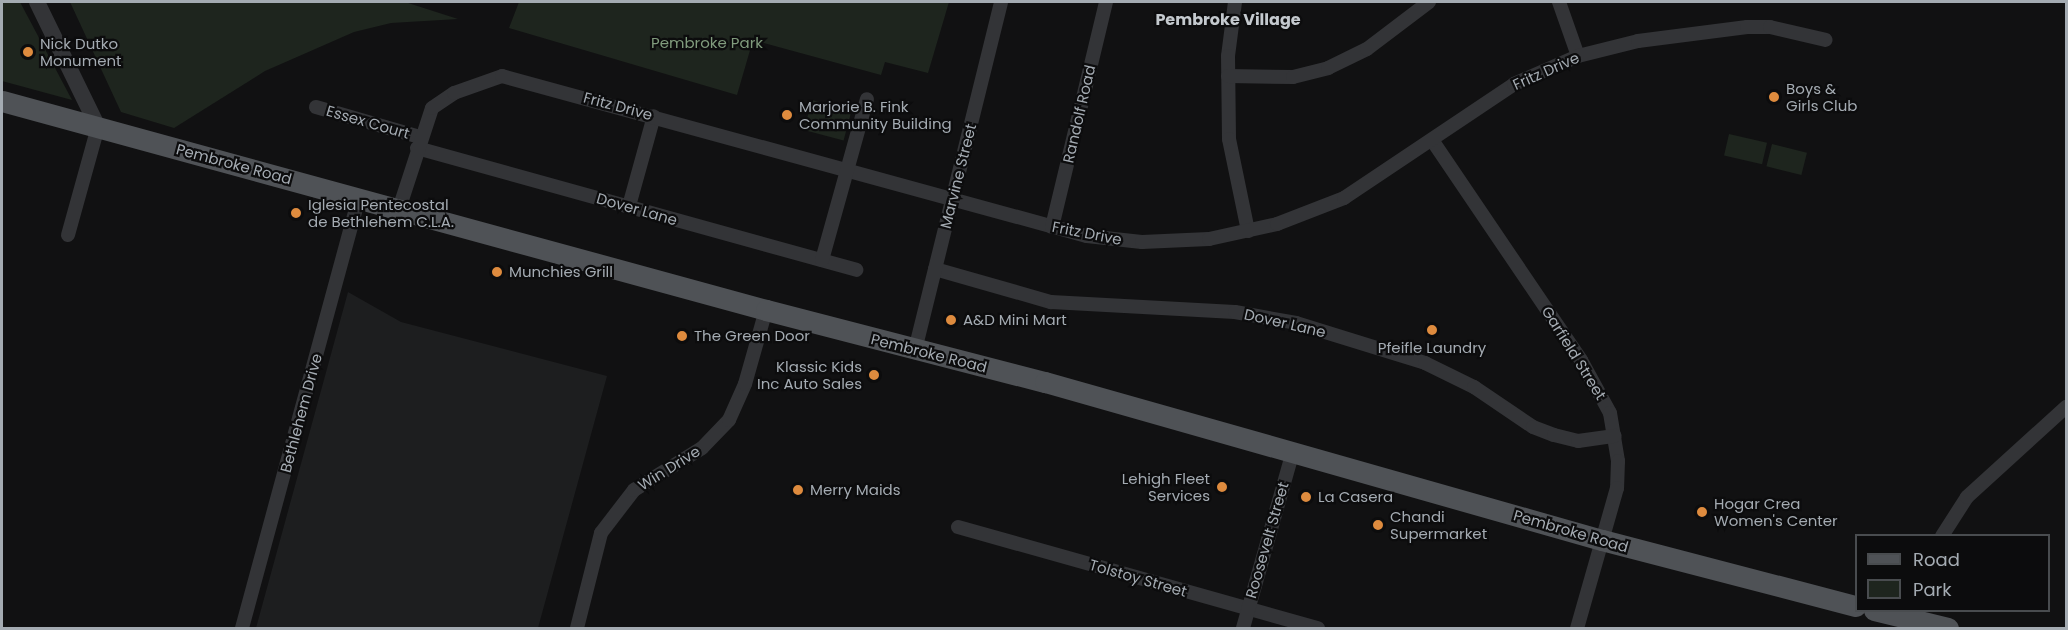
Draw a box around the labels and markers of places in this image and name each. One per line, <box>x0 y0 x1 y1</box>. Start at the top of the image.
place label: Nick Dutko Monument <box>40 34 122 69</box>
marker: Nick Dutko Monument <box>21 45 35 59</box>
place label: Boys & Girls Club <box>1786 79 1857 114</box>
marker: Boys & Girls Club <box>1767 90 1781 104</box>
place label: Marjorie B. Fink Community Building <box>799 97 952 132</box>
marker: Marjorie B. Fink Community Building <box>780 108 794 122</box>
place label: Iglesia Pentecostal de Bethlehem C.L.A. <box>308 195 454 230</box>
marker: Iglesia Pentecostal de Bethlehem C.L.A. <box>289 206 303 220</box>
place label: Munchies Grill <box>509 263 613 281</box>
marker: Munchies Grill <box>490 265 504 279</box>
place label: A&D Mini Mart <box>963 311 1067 329</box>
marker: A&D Mini Mart <box>944 313 958 327</box>
marker: Pfeifle Laundry <box>1425 323 1439 337</box>
place label: The Green Door <box>694 327 810 345</box>
marker: The Green Door <box>675 329 689 343</box>
place label: Pfeifle Laundry <box>1378 339 1486 357</box>
place label: Klassic Kids Inc Auto Sales <box>757 357 862 392</box>
marker: Klassic Kids Inc Auto Sales <box>867 368 881 382</box>
place label: Lehigh Fleet Services <box>1122 469 1210 504</box>
marker: Lehigh Fleet Services <box>1215 480 1229 494</box>
place label: Merry Maids <box>810 481 901 499</box>
marker: Merry Maids <box>791 483 805 497</box>
place label: La Casera <box>1318 488 1393 506</box>
marker: La Casera <box>1299 490 1313 504</box>
place label: Hogar Crea Women's Center <box>1714 494 1838 529</box>
marker: Hogar Crea Women's Center <box>1695 505 1709 519</box>
place label: Chandi Supermarket <box>1390 507 1487 542</box>
marker: Chandi Supermarket <box>1371 518 1385 532</box>

